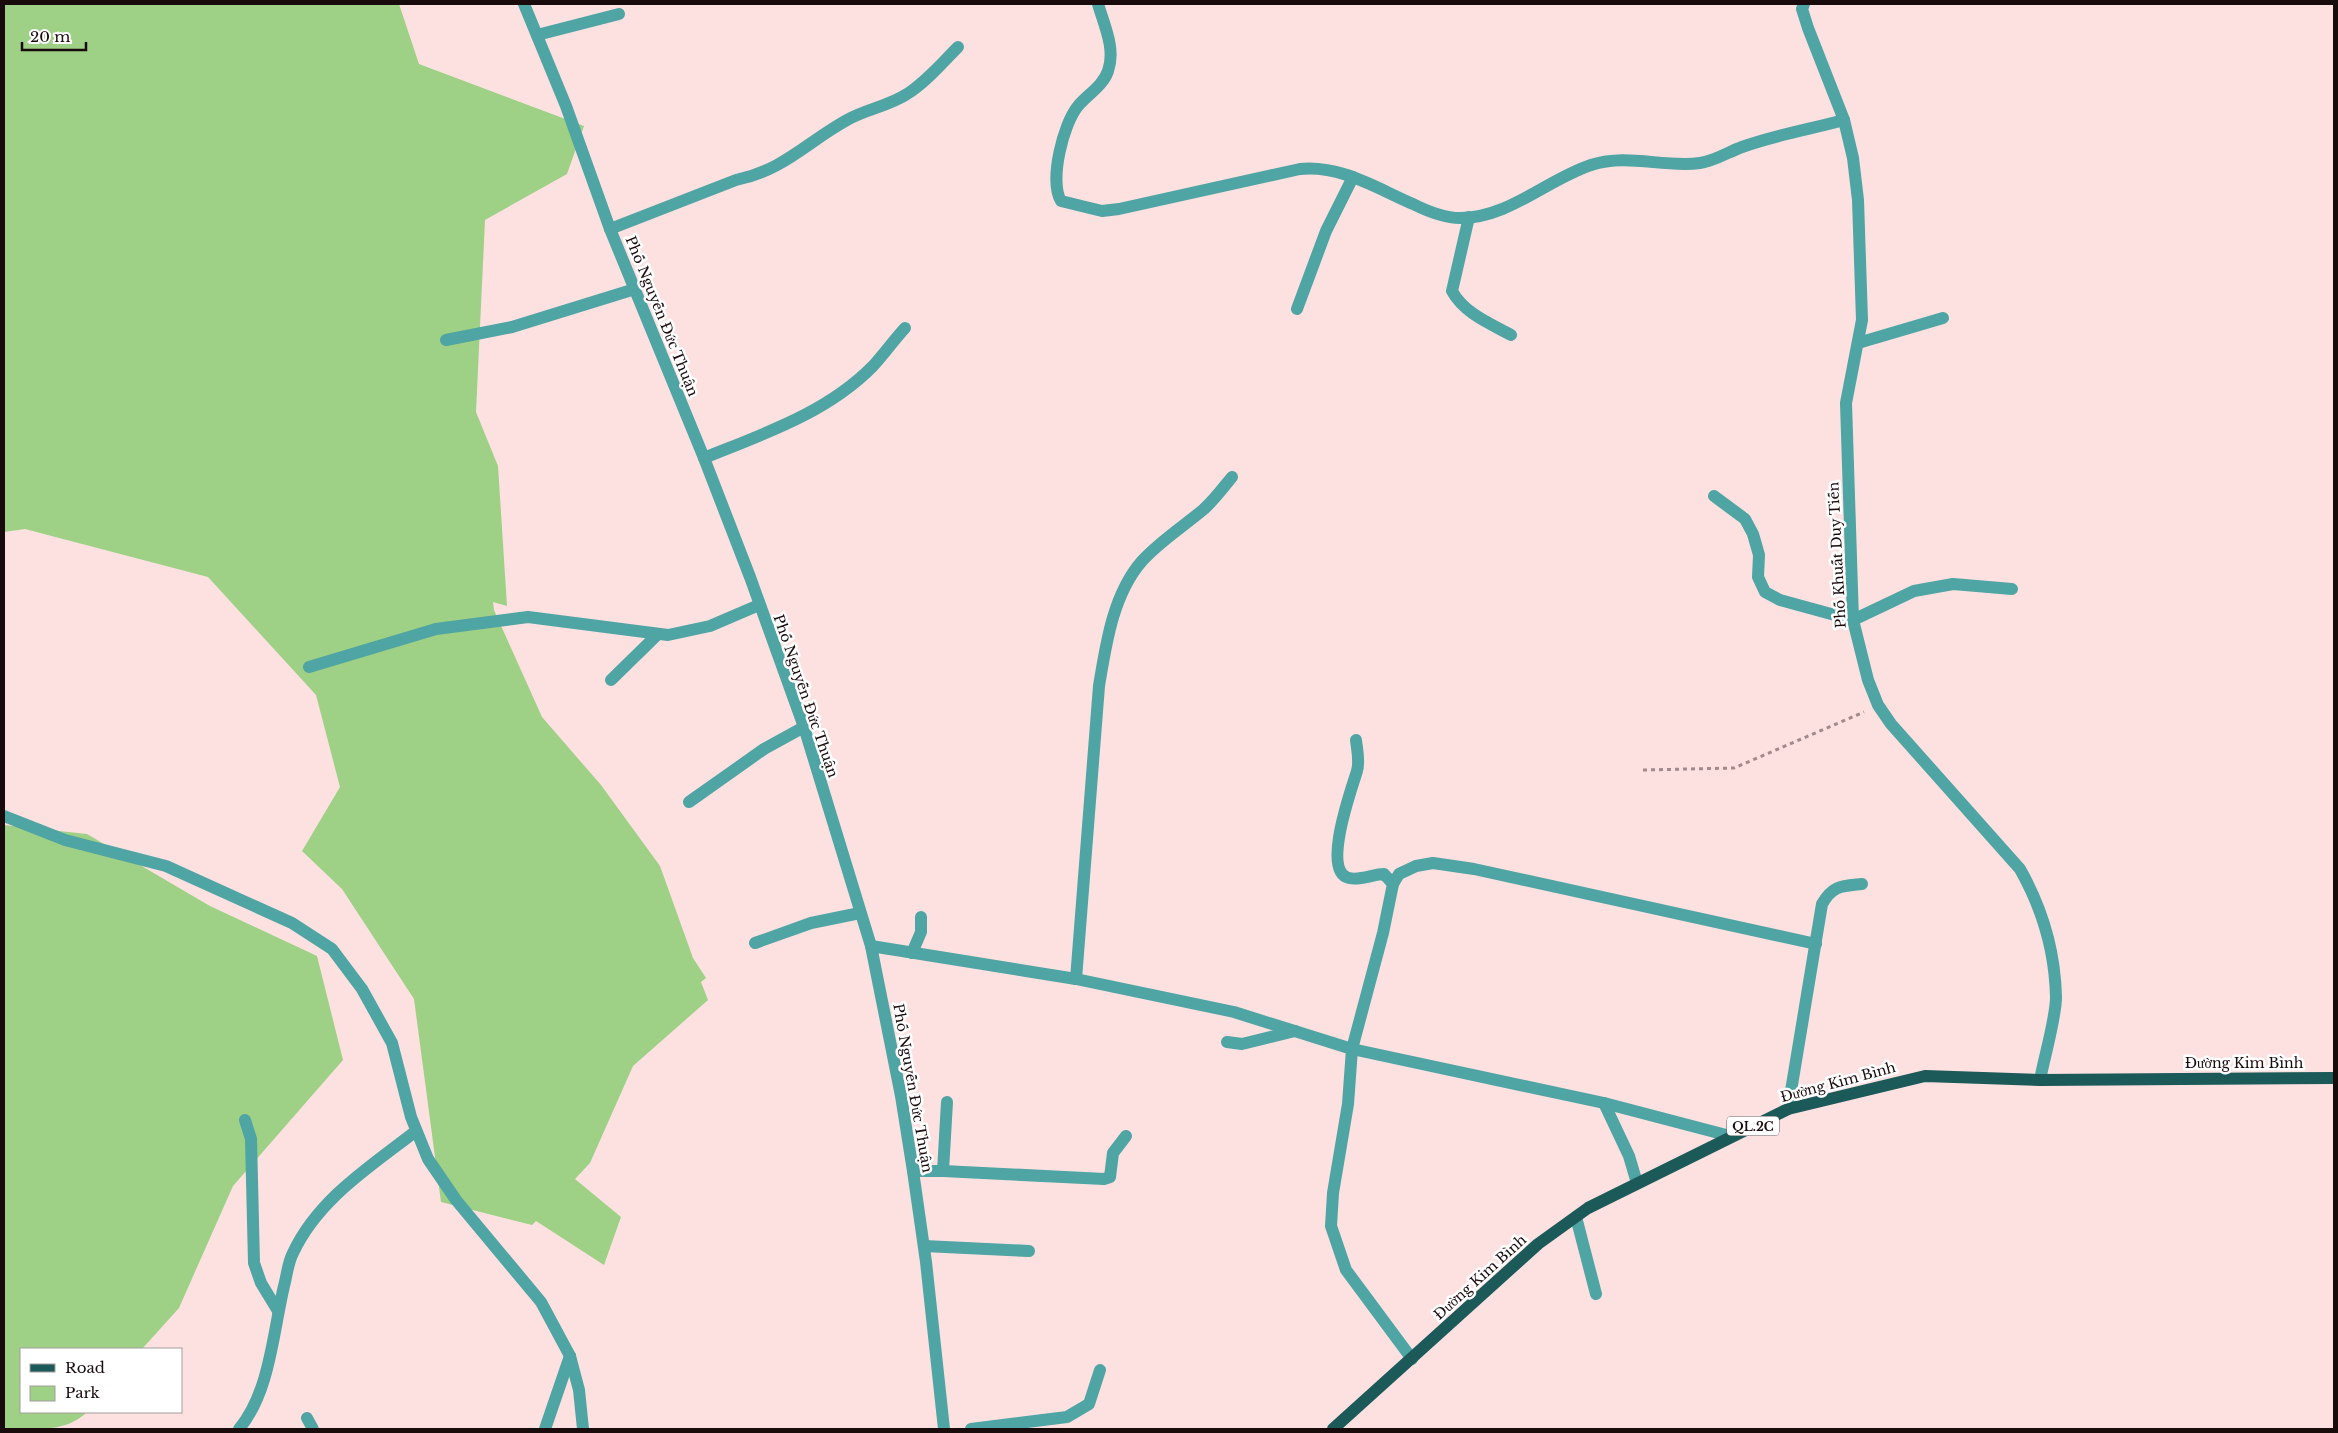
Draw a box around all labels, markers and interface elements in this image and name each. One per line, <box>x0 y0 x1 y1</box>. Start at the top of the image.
scale bar <box>22 20 86 52</box>
text: 20 m <box>30 27 70 46</box>
street label: Phố Nguyễn Đức Thuận <box>622 233 703 399</box>
street label: Phố Khuất Duy Tiến <box>1824 481 1850 629</box>
street label: Phố Nguyễn Đức Thuận <box>770 612 843 780</box>
street label: Phố Nguyễn Đức Thuận <box>889 1002 937 1174</box>
street label: Đường Kim Bình <box>2185 1054 2304 1072</box>
street label: Đường Kim Bình <box>1778 1058 1898 1106</box>
road number: QL.2C <box>1727 1116 1779 1136</box>
street label: Đường Kim Bình <box>1430 1230 1530 1323</box>
legend <box>20 1348 182 1413</box>
text: Road <box>65 1358 105 1377</box>
text: Park <box>65 1383 101 1402</box>

